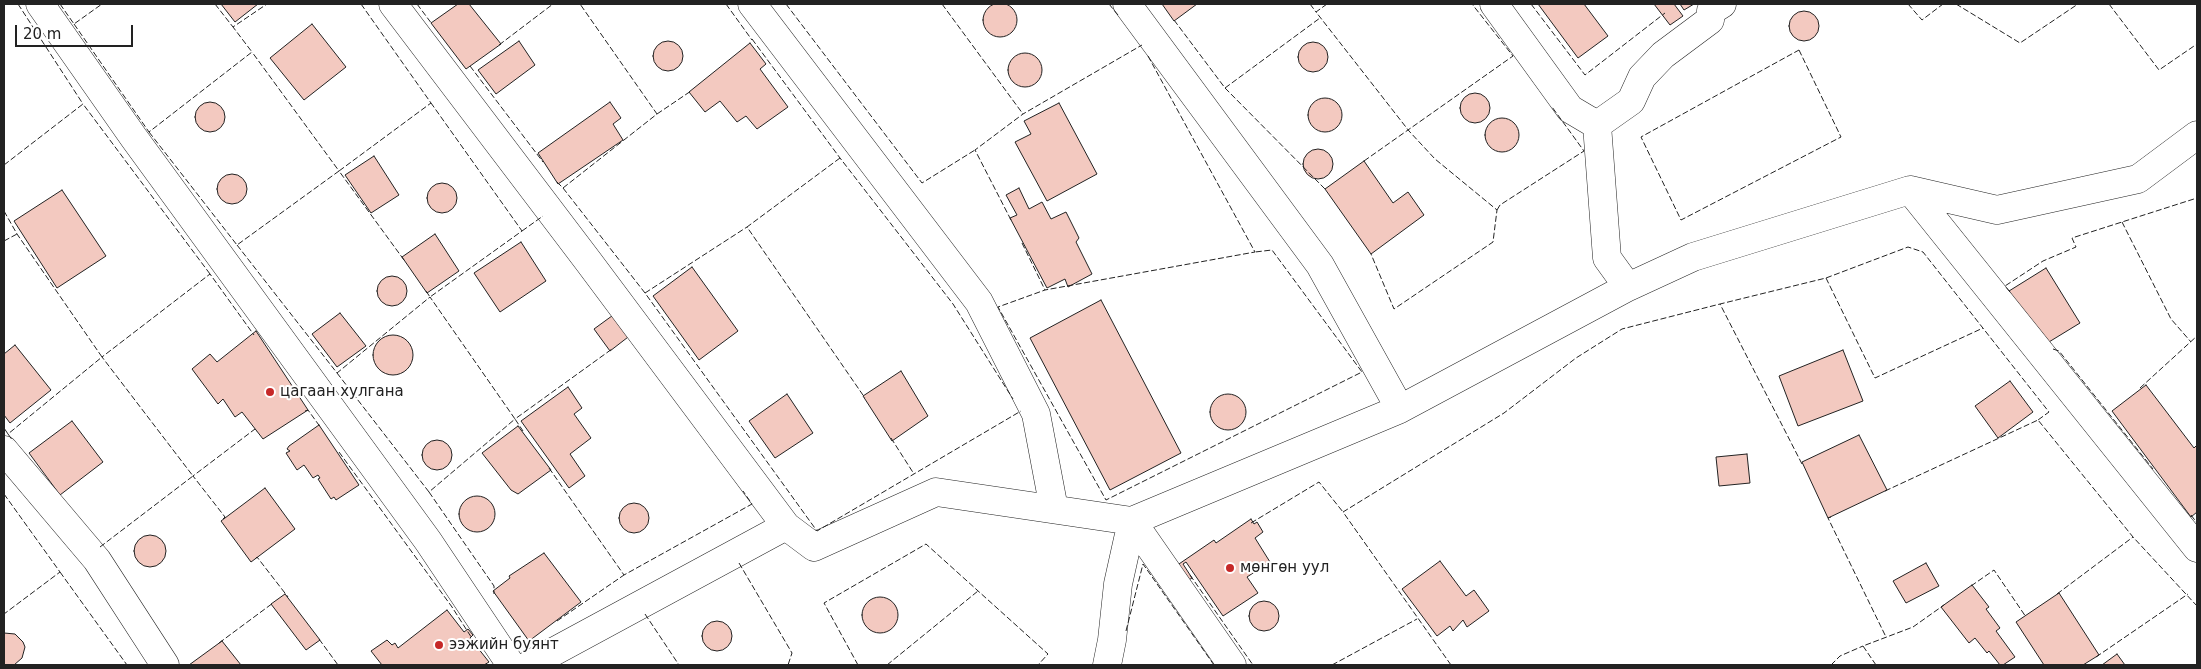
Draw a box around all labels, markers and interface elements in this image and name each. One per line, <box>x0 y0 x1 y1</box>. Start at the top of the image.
scale bar <box>18 15 135 47</box>
text: 20 m <box>23 25 61 43</box>
place label: цагаан хулгана <box>280 383 404 401</box>
marker: цагаан хулгана <box>264 386 276 398</box>
place label: мөнгөн уул <box>1240 559 1329 577</box>
marker: мөнгөн уул <box>1224 562 1236 574</box>
place label: ээжийн буянт <box>449 636 559 654</box>
marker: ээжийн буянт <box>433 639 445 651</box>

